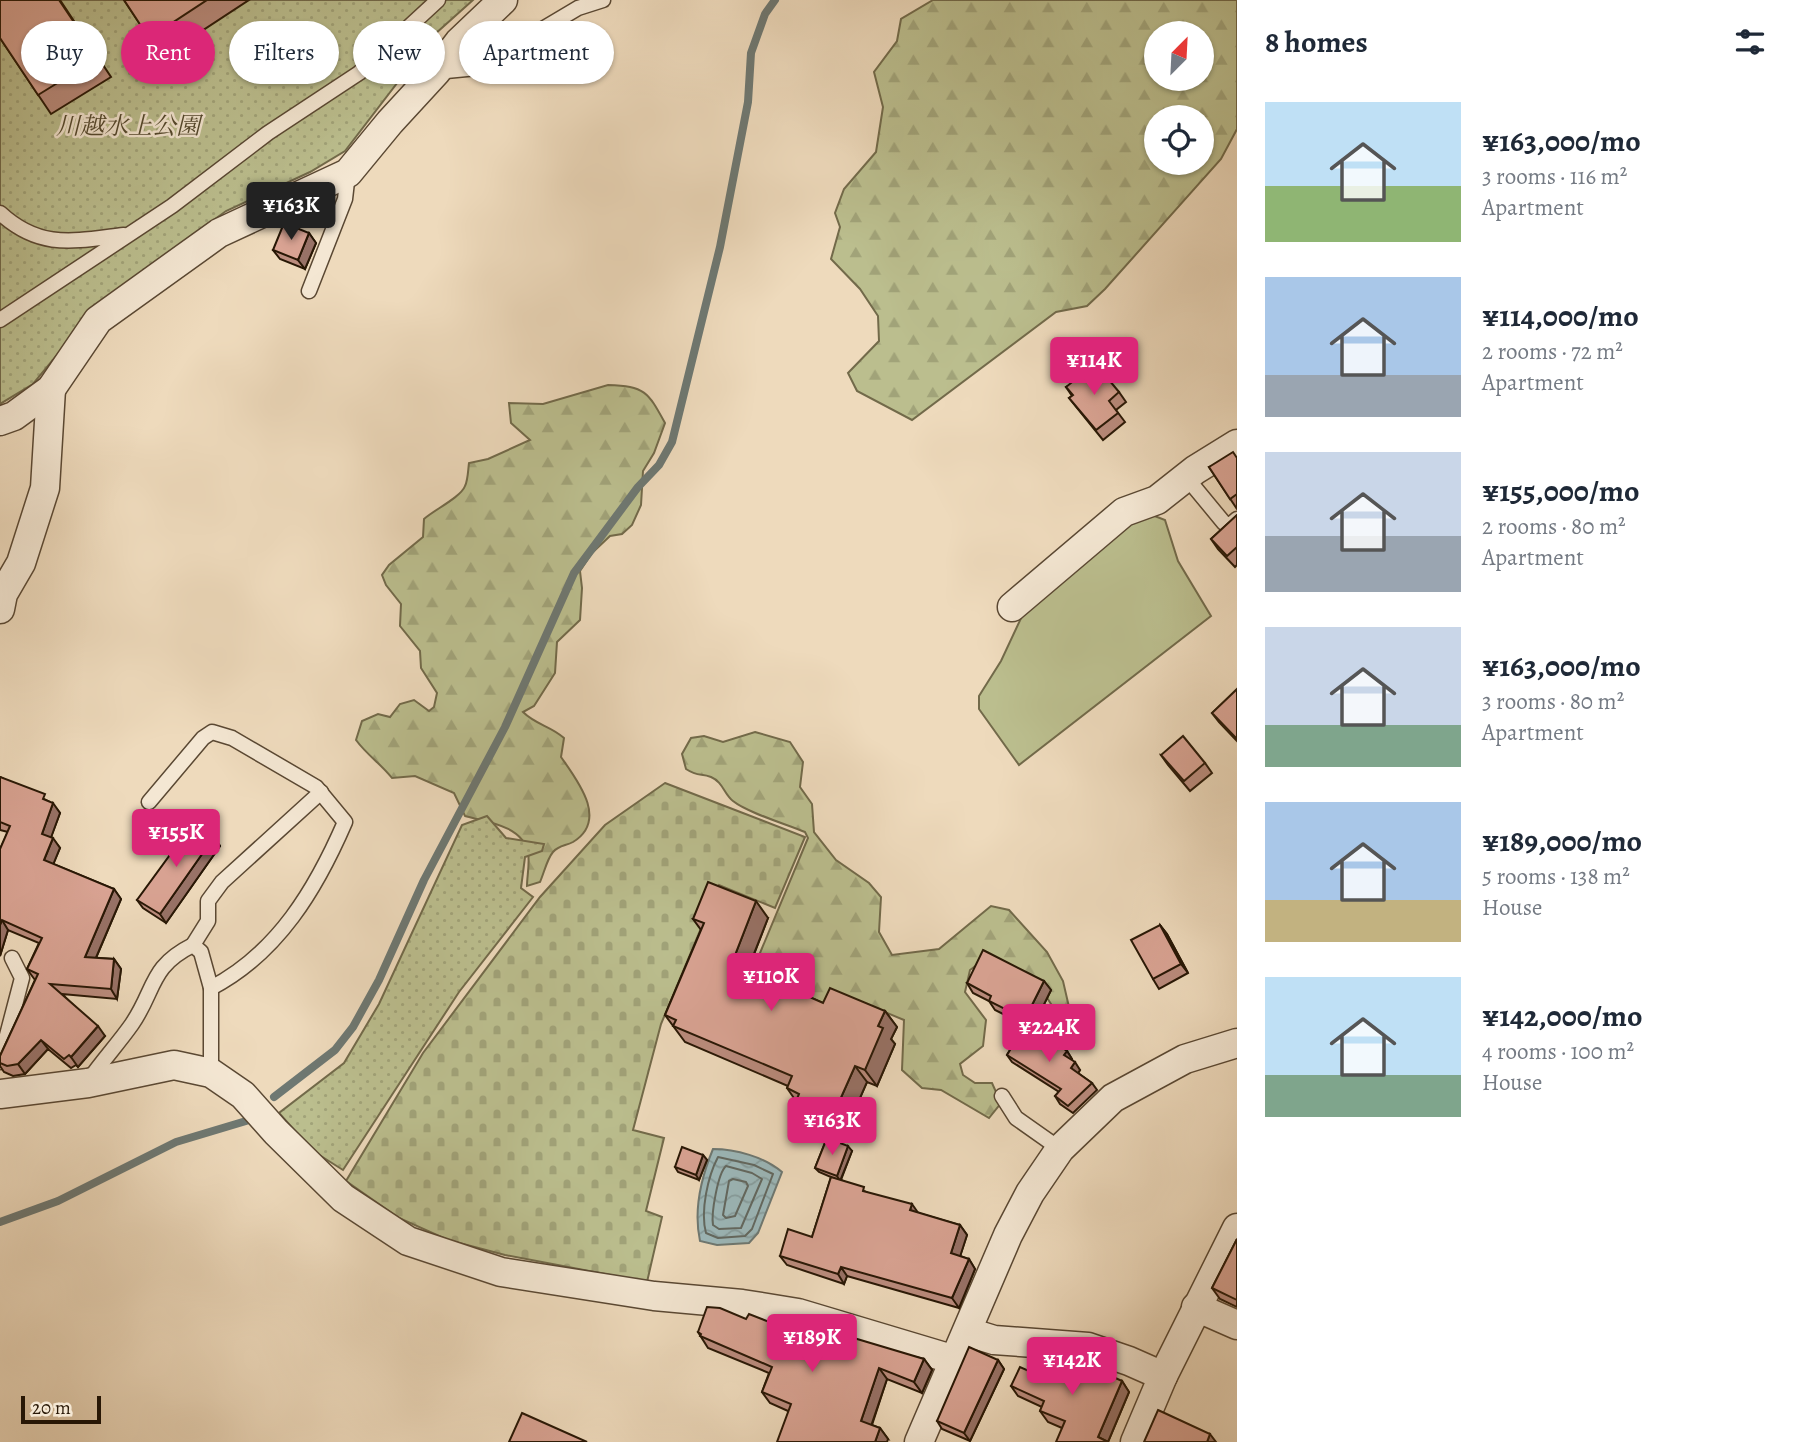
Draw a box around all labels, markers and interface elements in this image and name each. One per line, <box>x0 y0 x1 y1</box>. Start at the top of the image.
chip: Buy <box>21 21 107 84</box>
chip: Rent <box>121 21 215 84</box>
chip: Filters <box>229 21 339 84</box>
chip: New <box>353 21 445 84</box>
chip: Apartment <box>459 21 614 84</box>
north arrow <box>1144 21 1214 91</box>
map controls <box>1144 21 1214 175</box>
text: 8 homes <box>1265 22 1368 62</box>
icon: filters <box>1731 23 1769 61</box>
button: locate <box>1144 105 1214 175</box>
park label: 川越水上公園 <box>56 110 204 142</box>
text: ¥163,000/mo <box>1482 121 1641 161</box>
icon: home <box>1321 130 1405 214</box>
text: 3 rooms · 116 m² <box>1482 161 1627 192</box>
pin: ¥163K <box>242 182 340 242</box>
text: ¥163K <box>262 189 320 220</box>
text: Apartment <box>1482 192 1584 223</box>
text: ¥114,000/mo <box>1482 296 1639 336</box>
icon: home <box>1321 305 1405 389</box>
text: 2 rooms · 72 m² <box>1482 336 1623 367</box>
pin: ¥114K <box>1045 338 1143 397</box>
text: ¥114K <box>1066 344 1122 375</box>
text: Apartment <box>1482 367 1584 398</box>
text: ¥155,000/mo <box>1482 471 1639 511</box>
icon: home <box>1321 480 1405 564</box>
text: 2 rooms · 80 m² <box>1482 511 1626 542</box>
text: Apartment <box>1482 542 1584 573</box>
text: ¥163,000/mo <box>1482 646 1641 686</box>
icon: home <box>1321 655 1405 739</box>
text: 3 rooms · 80 m² <box>1482 686 1624 717</box>
text: Apartment <box>1482 717 1584 748</box>
pin: ¥155K <box>127 810 225 869</box>
text: ¥155K <box>148 816 204 847</box>
text: ¥189,000/mo <box>1482 821 1642 861</box>
icon: home <box>1321 830 1405 914</box>
text: 5 rooms · 138 m² <box>1482 861 1630 892</box>
text: House <box>1482 892 1542 923</box>
pin: ¥110K <box>722 954 820 1013</box>
text: ¥110K <box>743 960 799 991</box>
text: ¥142,000/mo <box>1482 996 1642 1036</box>
pin: ¥224K <box>1000 1004 1098 1064</box>
icon: home <box>1321 1005 1405 1089</box>
text: ¥224K <box>1018 1011 1080 1042</box>
text: 4 rooms · 100 m² <box>1482 1036 1634 1067</box>
text: House <box>1482 1067 1542 1098</box>
pin: ¥163K <box>783 1098 881 1157</box>
text: ¥163K <box>803 1104 861 1135</box>
pin: ¥189K <box>763 1314 861 1374</box>
text: ¥189K <box>783 1321 841 1352</box>
pin: ¥142K <box>1023 1338 1121 1397</box>
text: ¥142K <box>1043 1344 1101 1375</box>
scale bar <box>21 1393 102 1425</box>
text: 20 m <box>32 1395 71 1421</box>

